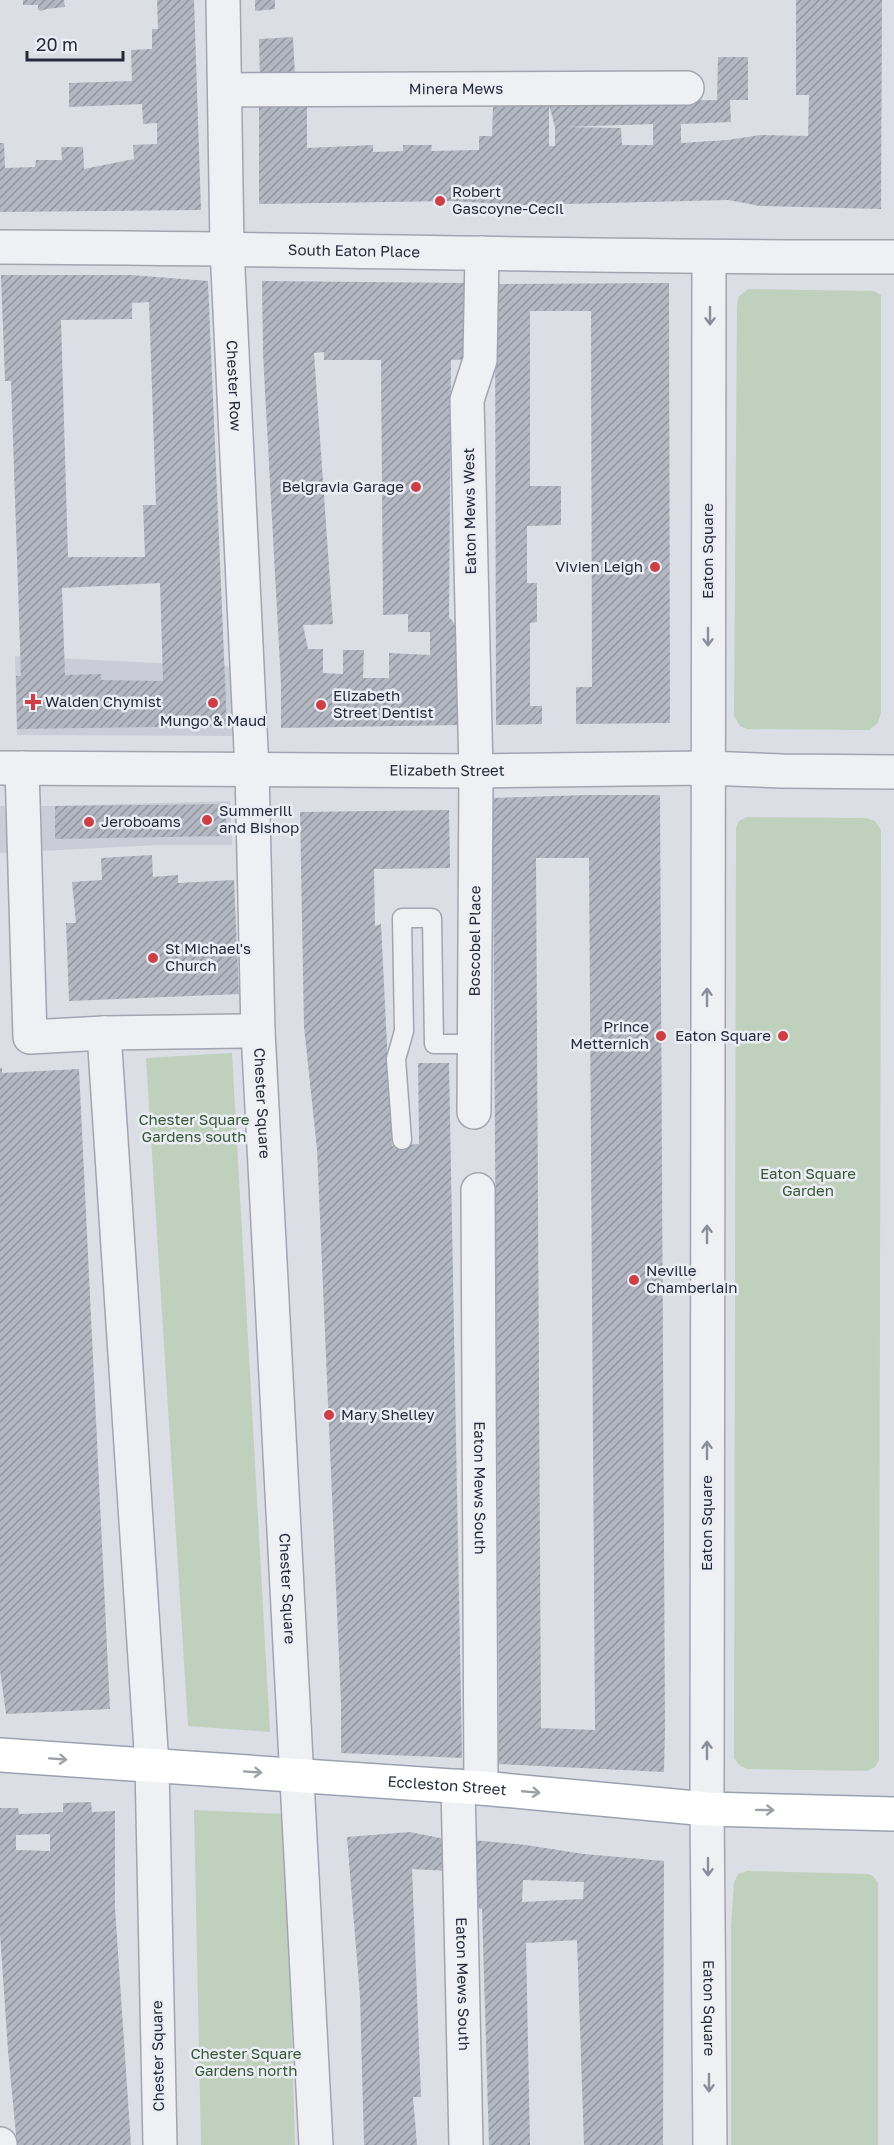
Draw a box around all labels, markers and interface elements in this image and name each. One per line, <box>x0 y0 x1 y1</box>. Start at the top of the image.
scale bar <box>27 24 123 62</box>
text: 20 m <box>36 33 78 55</box>
street label: Minera Mews <box>409 79 503 97</box>
place label: Robert Gascoyne-Cecil <box>452 182 564 217</box>
marker: Robert Gascoyne-Cecil <box>433 194 447 208</box>
street label: South Eaton Place <box>288 240 420 260</box>
one-way arrow <box>704 306 716 326</box>
street label: Chester Row <box>223 340 246 432</box>
street label: Eaton Mews West <box>459 447 479 575</box>
place label: Belgravia Garage <box>282 477 404 495</box>
marker: Belgravia Garage <box>409 480 423 494</box>
street label: Eaton Square <box>698 503 716 599</box>
place label: Vivien Leigh <box>555 557 643 575</box>
marker: Vivien Leigh <box>648 560 662 574</box>
one-way arrow <box>702 627 714 647</box>
place label: Elizabeth Street Dentist <box>333 686 433 721</box>
place label: Walden Chymist <box>45 692 162 710</box>
marker: Walden Chymist <box>26 695 40 709</box>
marker: Mungo & Maud <box>206 696 220 710</box>
marker: Elizabeth Street Dentist <box>314 698 328 712</box>
place label: Mungo & Maud <box>160 711 266 729</box>
street label: Elizabeth Street <box>389 760 505 779</box>
place label: Summerill and Bishop <box>219 801 299 836</box>
place label: Jeroboams <box>101 812 181 830</box>
marker: Summerill and Bishop <box>200 813 214 827</box>
marker: Jeroboams <box>82 815 96 829</box>
street label: Boscobel Place <box>465 885 483 996</box>
place label: St Michael's Church <box>165 939 251 974</box>
marker: St Michael's Church <box>146 951 160 965</box>
one-way arrow <box>701 988 713 1008</box>
place label: Prince Metternich <box>570 1017 649 1052</box>
place label: Eaton Square <box>675 1026 771 1044</box>
marker: Prince Metternich <box>654 1029 668 1043</box>
marker: Eaton Square <box>776 1029 790 1043</box>
street label: Chester Square <box>251 1047 275 1159</box>
park label: Chester Square Gardens south <box>138 1110 250 1145</box>
park label: Eaton Square Garden <box>760 1164 856 1199</box>
one-way arrow <box>701 1225 713 1245</box>
place label: Neville Chamberlain <box>646 1261 737 1296</box>
marker: Neville Chamberlain <box>627 1273 641 1287</box>
place label: Mary Shelley <box>341 1405 435 1423</box>
marker: Mary Shelley <box>322 1408 336 1422</box>
street label: Eaton Mews South <box>471 1421 490 1555</box>
one-way arrow <box>701 1441 713 1461</box>
street label: Eaton Square <box>697 1475 715 1571</box>
street label: Chester Square <box>276 1533 300 1645</box>
one-way arrow <box>701 1741 713 1761</box>
one-way arrow <box>48 1753 68 1764</box>
one-way arrow <box>242 1767 262 1778</box>
street label: Eccleston Street <box>387 1772 507 1798</box>
one-way arrow <box>521 1787 541 1798</box>
one-way arrow <box>755 1804 775 1816</box>
one-way arrow <box>702 1857 714 1877</box>
street label: Eaton Mews South <box>453 1917 474 2051</box>
street label: Eaton Square <box>700 1960 719 2056</box>
street label: Chester Square <box>147 2000 167 2112</box>
park label: Chester Square Gardens north <box>190 2044 302 2079</box>
one-way arrow <box>704 2073 715 2093</box>

